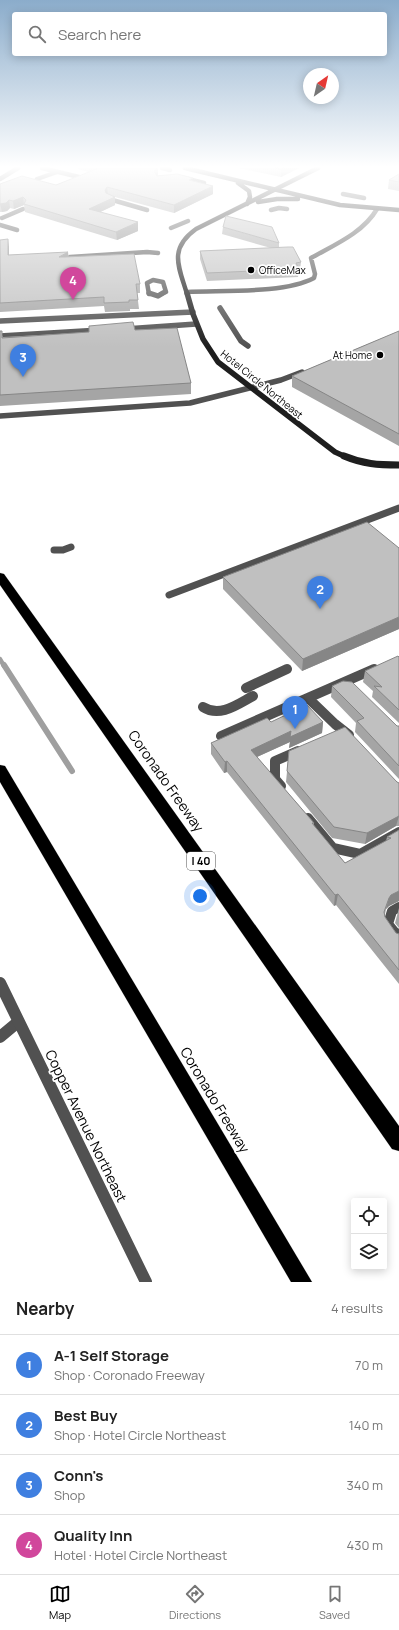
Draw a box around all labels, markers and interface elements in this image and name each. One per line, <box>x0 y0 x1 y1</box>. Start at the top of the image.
search box <box>12 12 387 56</box>
icon: search <box>26 23 48 45</box>
text: Search here <box>58 24 141 45</box>
north arrow <box>303 68 339 104</box>
place label: OfficeMax <box>259 263 307 277</box>
marker: OfficeMax <box>246 265 256 275</box>
pin: 4 <box>60 267 86 300</box>
pin: 3 <box>10 344 36 377</box>
street label: Hotel Circle Northeast <box>218 346 306 422</box>
place label: At Home <box>333 348 372 362</box>
marker: At Home <box>375 350 385 360</box>
pin: 2 <box>307 576 333 609</box>
pin: 1 <box>282 696 308 729</box>
street label: Coronado Freeway <box>124 726 209 836</box>
road number: I 40 <box>187 852 215 870</box>
your location <box>190 886 210 906</box>
street label: Coronado Freeway <box>176 1043 255 1157</box>
street label: Copper Avenue Northeast <box>41 1046 132 1205</box>
map controls <box>351 1198 387 1270</box>
button: locate <box>351 1198 387 1234</box>
button: layers <box>351 1234 387 1270</box>
text: Nearby <box>16 1297 74 1320</box>
text: 4 results <box>331 1299 383 1317</box>
text: A-1 Self Storage <box>54 1345 169 1366</box>
text: 1 <box>26 1356 32 1374</box>
text: 70 m <box>355 1356 383 1374</box>
text: Shop · Coronado Freeway <box>54 1366 205 1384</box>
text: Best Buy <box>54 1405 117 1426</box>
text: 2 <box>25 1416 33 1434</box>
text: 140 m <box>349 1416 383 1434</box>
text: Shop · Hotel Circle Northeast <box>54 1426 226 1444</box>
text: Conn's <box>54 1465 103 1486</box>
text: 3 <box>25 1476 33 1494</box>
text: 340 m <box>347 1476 383 1494</box>
text: Shop <box>54 1486 85 1504</box>
text: Quality Inn <box>54 1525 132 1546</box>
text: 4 <box>25 1536 33 1554</box>
text: 430 m <box>347 1536 383 1554</box>
text: Hotel · Hotel Circle Northeast <box>54 1546 227 1564</box>
tab: Map <box>49 1583 71 1622</box>
tab: Directions <box>169 1583 221 1622</box>
tab: Saved <box>319 1583 350 1622</box>

